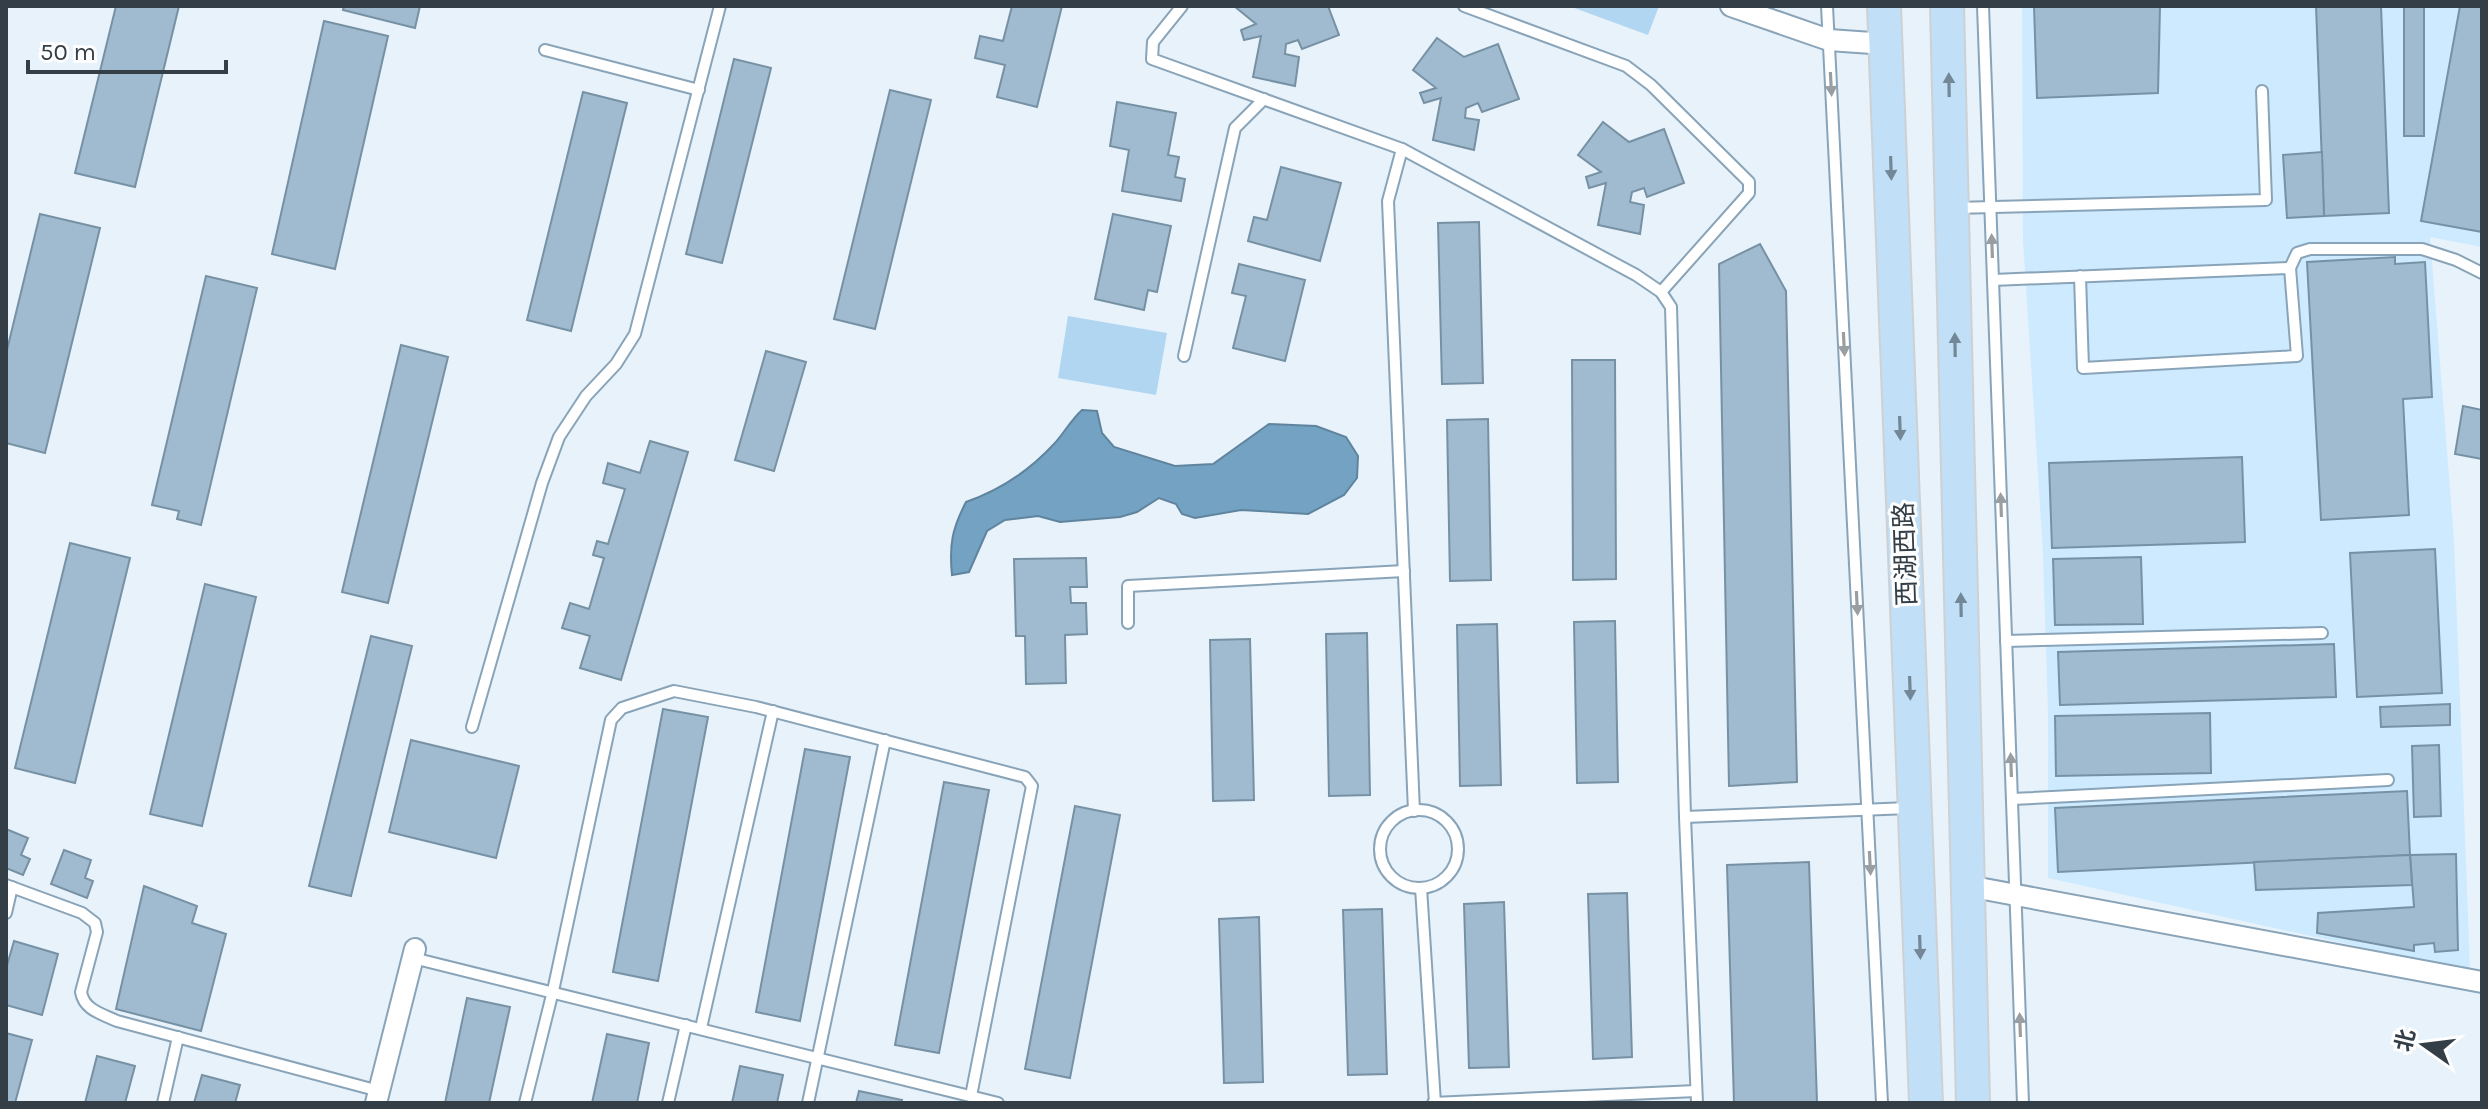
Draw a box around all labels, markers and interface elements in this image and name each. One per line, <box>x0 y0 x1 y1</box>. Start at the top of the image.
scale bar <box>28 24 226 74</box>
text: 50 m <box>40 38 96 66</box>
one-way arrow <box>1825 72 1838 97</box>
one-way arrow <box>1942 72 1955 97</box>
one-way arrow <box>1884 156 1897 181</box>
one-way arrow <box>1985 233 1998 258</box>
one-way arrow <box>1838 332 1851 357</box>
one-way arrow <box>1949 332 1961 357</box>
one-way arrow <box>1894 416 1907 441</box>
one-way arrow <box>1995 492 2008 517</box>
street label: 西湖西路 <box>1888 501 1923 606</box>
one-way arrow <box>1851 591 1864 616</box>
one-way arrow <box>1955 592 1968 617</box>
one-way arrow <box>1904 675 1917 701</box>
one-way arrow <box>2004 752 2017 777</box>
one-way arrow <box>1864 851 1877 876</box>
one-way arrow <box>1914 935 1927 960</box>
north arrow <box>2384 1005 2464 1085</box>
one-way arrow <box>2013 1012 2026 1037</box>
text: 北 <box>2390 1027 2421 1054</box>

